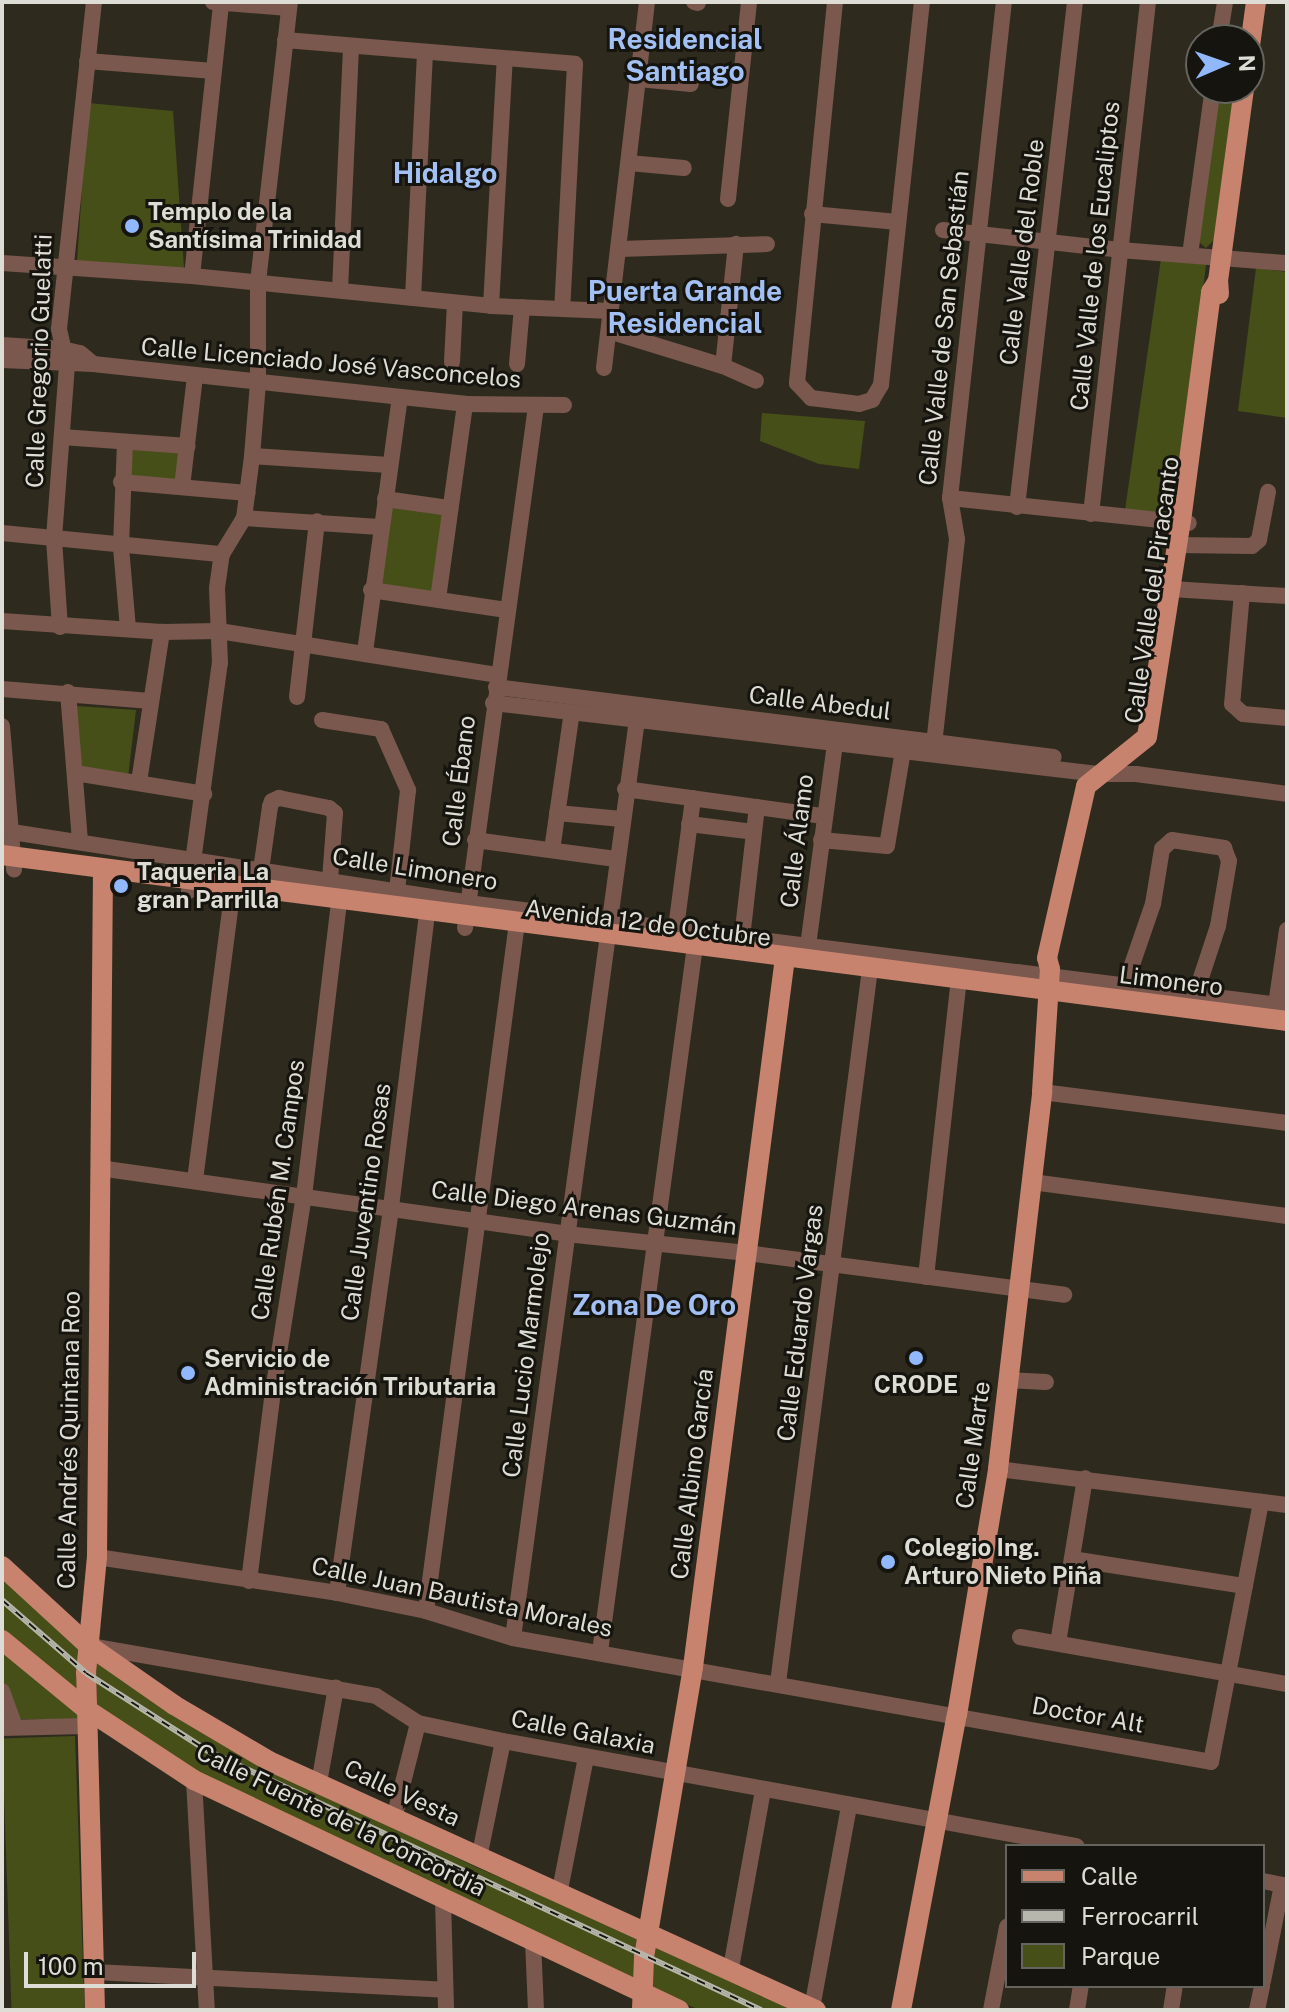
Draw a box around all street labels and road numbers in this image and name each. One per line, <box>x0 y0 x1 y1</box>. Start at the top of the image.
street label: Calle Valle de los Eucaliptos <box>1064 99 1126 413</box>
street label: Calle Valle del Roble <box>994 137 1050 367</box>
street label: Calle Valle de San Sebastián <box>913 168 975 488</box>
street label: Calle Gregorio Guelatti <box>20 233 58 489</box>
street label: Calle Licenciado José Vasconcelos <box>139 332 523 394</box>
street label: Calle Valle del Piracanto <box>1119 454 1185 726</box>
street label: Calle Abedul <box>747 680 893 726</box>
street label: Calle Ébano <box>437 714 481 848</box>
street label: Calle Álamo <box>775 773 819 909</box>
street label: Calle Limonero <box>330 842 500 896</box>
street label: Avenida 12 de Octubre <box>523 894 773 952</box>
street label: Limonero <box>1117 960 1225 1002</box>
street label: Calle Rubén M. Campos <box>245 1058 311 1322</box>
street label: Calle Juventino Rosas <box>335 1081 397 1323</box>
street label: Calle Diego Arenas Guzmán <box>429 1175 739 1241</box>
street label: Calle Eduardo Vargas <box>771 1203 829 1443</box>
street label: Calle Lucio Marmolejo <box>497 1231 555 1479</box>
street label: Calle Andrés Quintana Roo <box>52 1290 86 1590</box>
street label: Calle Albino García <box>665 1367 719 1581</box>
street label: Calle Marte <box>950 1379 996 1511</box>
street label: Calle Juan Bautista Morales <box>309 1551 615 1643</box>
street label: Doctor Alt <box>1030 1691 1146 1739</box>
street label: Calle Galaxia <box>508 1704 658 1760</box>
street label: Calle Fuente de la Concordia <box>191 1737 491 1903</box>
street label: Calle Vesta <box>339 1753 465 1833</box>

